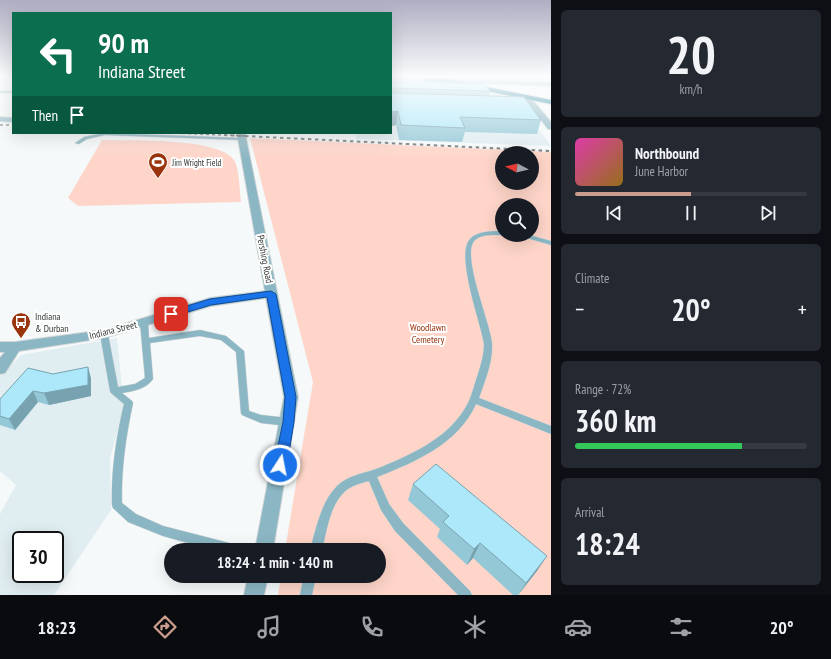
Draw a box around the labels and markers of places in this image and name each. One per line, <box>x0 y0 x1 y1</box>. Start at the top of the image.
sports icon: Jim Wright Field <box>147 151 169 179</box>
place label: Jim Wright Field <box>171 157 222 168</box>
pin <box>154 297 188 331</box>
place label: Indiana & Durban <box>35 310 69 335</box>
bus stop icon: Indiana & Durban <box>10 311 32 339</box>

